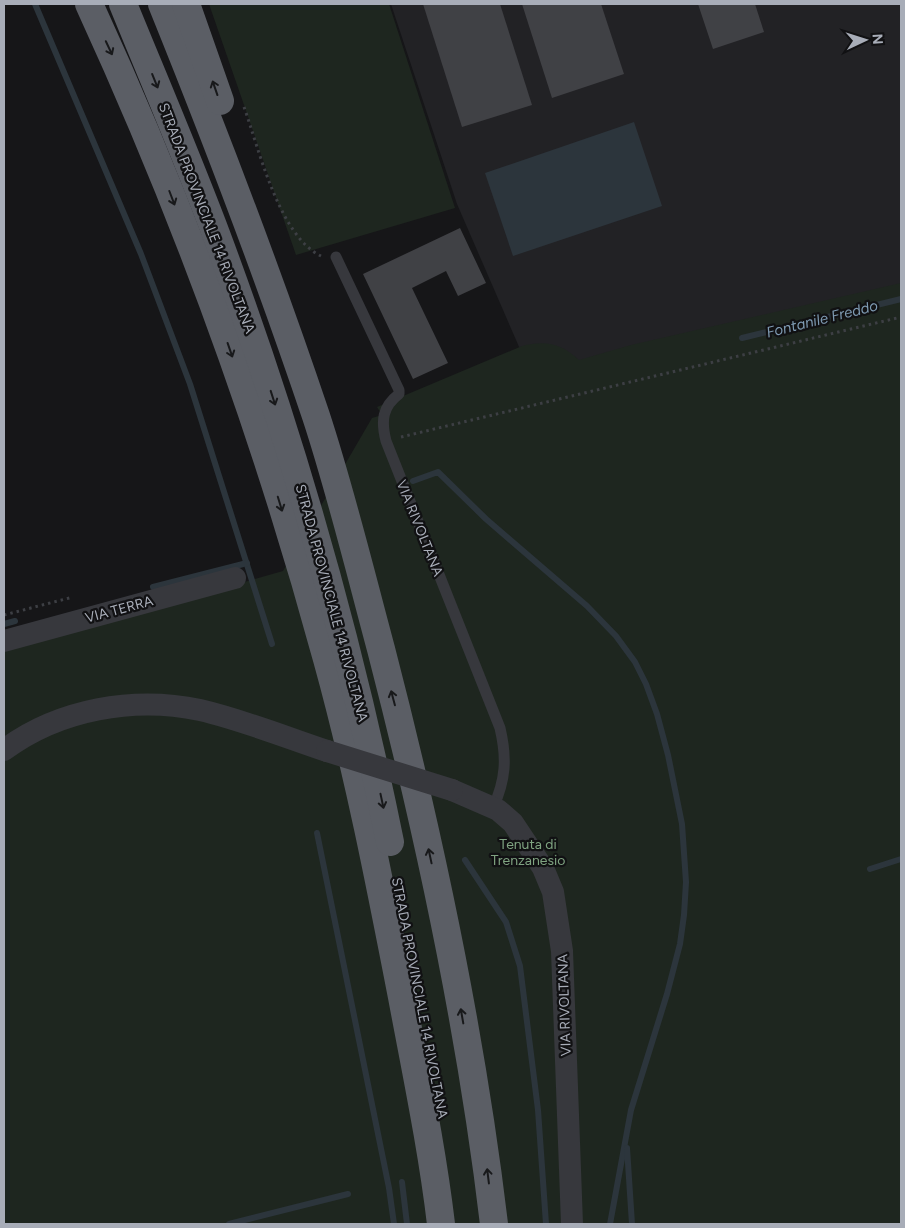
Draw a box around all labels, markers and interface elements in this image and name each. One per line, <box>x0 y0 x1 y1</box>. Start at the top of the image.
north arrow <box>840 15 890 65</box>
text: N <box>869 33 886 45</box>
one-way arrow <box>105 40 115 55</box>
one-way arrow <box>151 74 160 89</box>
one-way arrow <box>210 80 219 96</box>
street label: STRADA PROVINCIALE 14 RIVOLTANA <box>155 101 259 336</box>
one-way arrow <box>168 190 177 205</box>
water label: Fontanile Freddo <box>764 296 880 342</box>
one-way arrow <box>226 341 236 357</box>
one-way arrow <box>268 389 278 405</box>
street label: VIA RIVOLTANA <box>392 478 447 579</box>
street label: STRADA PROVINCIALE 14 RIVOLTANA <box>292 482 372 724</box>
one-way arrow <box>276 496 286 512</box>
street label: VIA TERRA <box>83 592 155 627</box>
one-way arrow <box>388 690 398 706</box>
one-way arrow <box>378 793 387 809</box>
park label: Tenuta di Trenzanesio <box>491 836 565 869</box>
one-way arrow <box>425 849 434 865</box>
street label: STRADA PROVINCIALE 14 RIVOLTANA <box>388 876 451 1121</box>
street label: VIA RIVOLTANA <box>554 953 575 1056</box>
one-way arrow <box>456 1008 466 1024</box>
one-way arrow <box>483 1168 493 1184</box>

